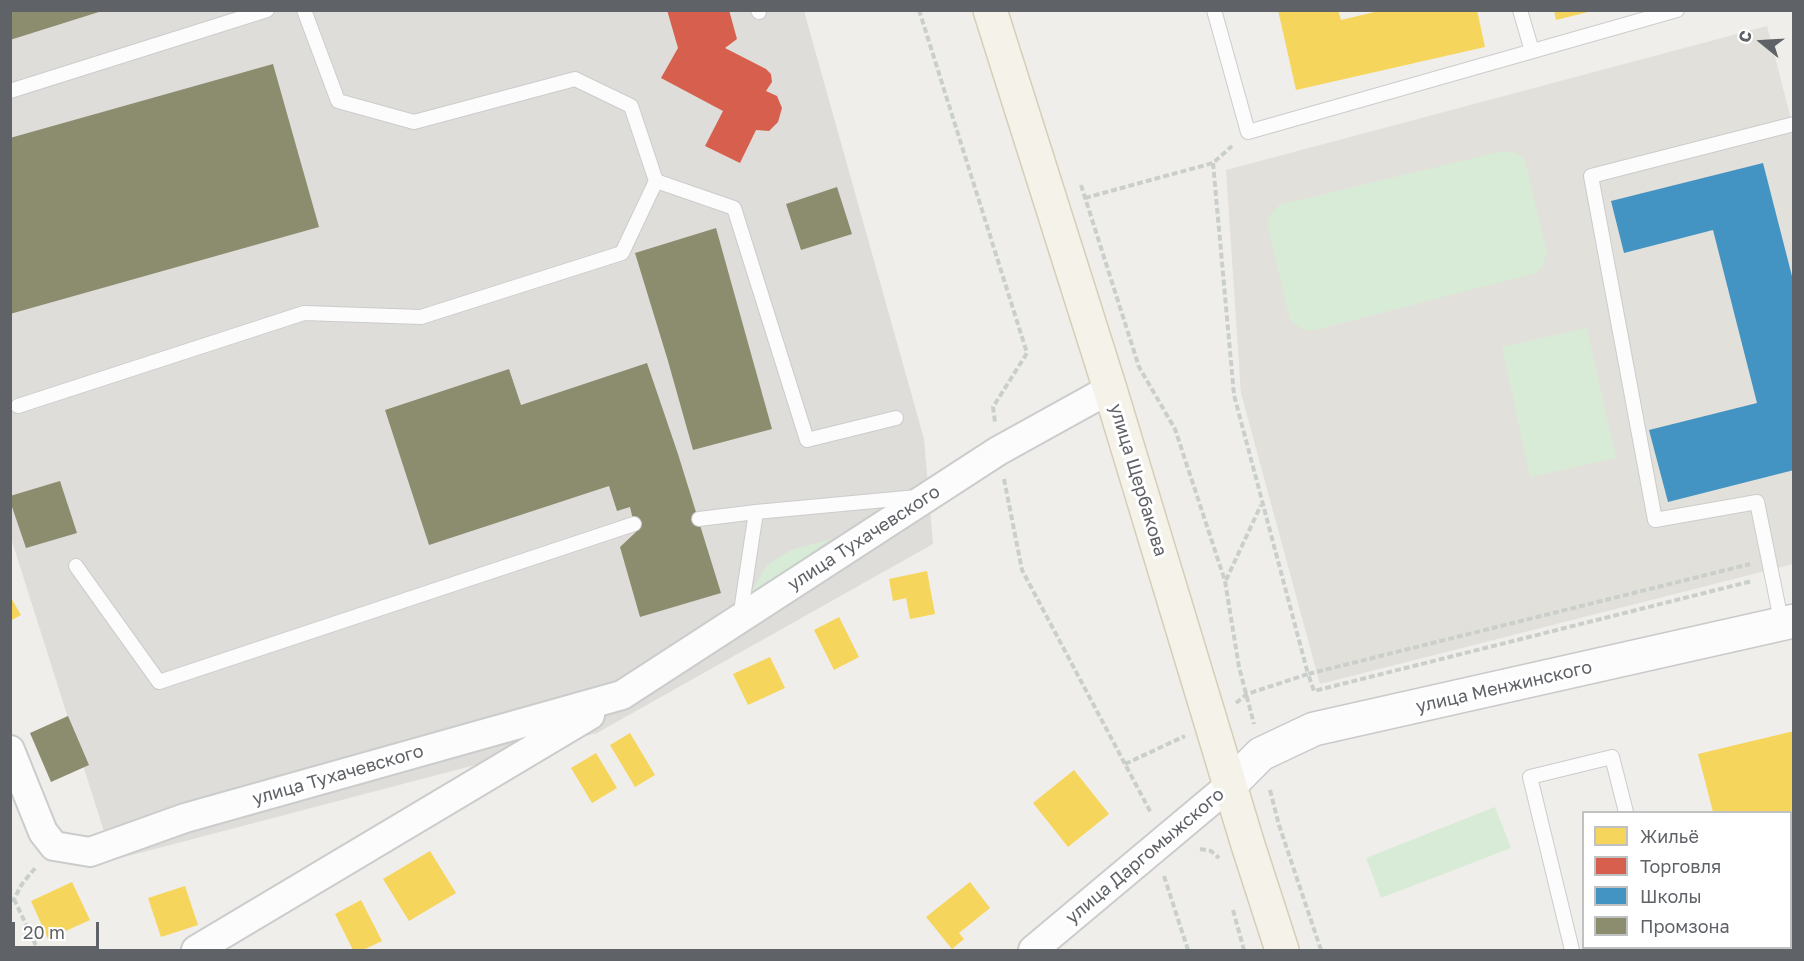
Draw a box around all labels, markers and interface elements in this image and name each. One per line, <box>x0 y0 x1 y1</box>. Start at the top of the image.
north arrow <box>1732 12 1792 72</box>
text: С <box>1734 28 1756 45</box>
street label: улица Щербакова <box>1105 401 1171 559</box>
street label: улица Тухачевского <box>784 481 944 595</box>
street label: улица Менжинского <box>1414 656 1594 718</box>
street label: улица Тухачевского <box>250 740 426 810</box>
street label: улица Даргомыжского <box>1061 783 1229 929</box>
legend <box>1582 811 1792 949</box>
text: Жильё <box>1640 825 1699 847</box>
text: Торговля <box>1640 855 1721 877</box>
text: Школы <box>1640 885 1702 907</box>
scale bar <box>15 910 102 948</box>
text: Промзона <box>1640 915 1730 937</box>
text: 20 m <box>23 921 65 943</box>

